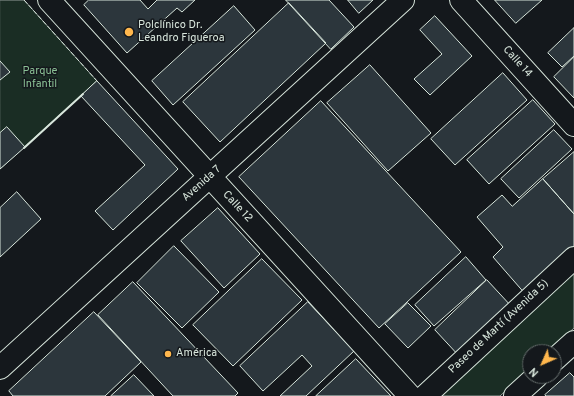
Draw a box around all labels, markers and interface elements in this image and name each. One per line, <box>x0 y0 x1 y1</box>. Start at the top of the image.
place label: Polclínico Dr. Leandro Figueroa <box>138 19 225 45</box>
marker: Polclínico Dr. Leandro Figueroa <box>123 26 135 38</box>
street label: Calle 14 <box>499 44 535 80</box>
park label: Parque Infantil <box>23 65 57 91</box>
street label: Avenida 7 <box>180 163 224 205</box>
street label: Calle 12 <box>219 189 255 225</box>
street label: Paseo de Martí (Avenida 5) <box>446 277 552 377</box>
north arrow <box>522 344 562 384</box>
place label: América <box>176 347 217 361</box>
marker: América <box>163 349 173 359</box>
text: N <box>526 364 542 380</box>

